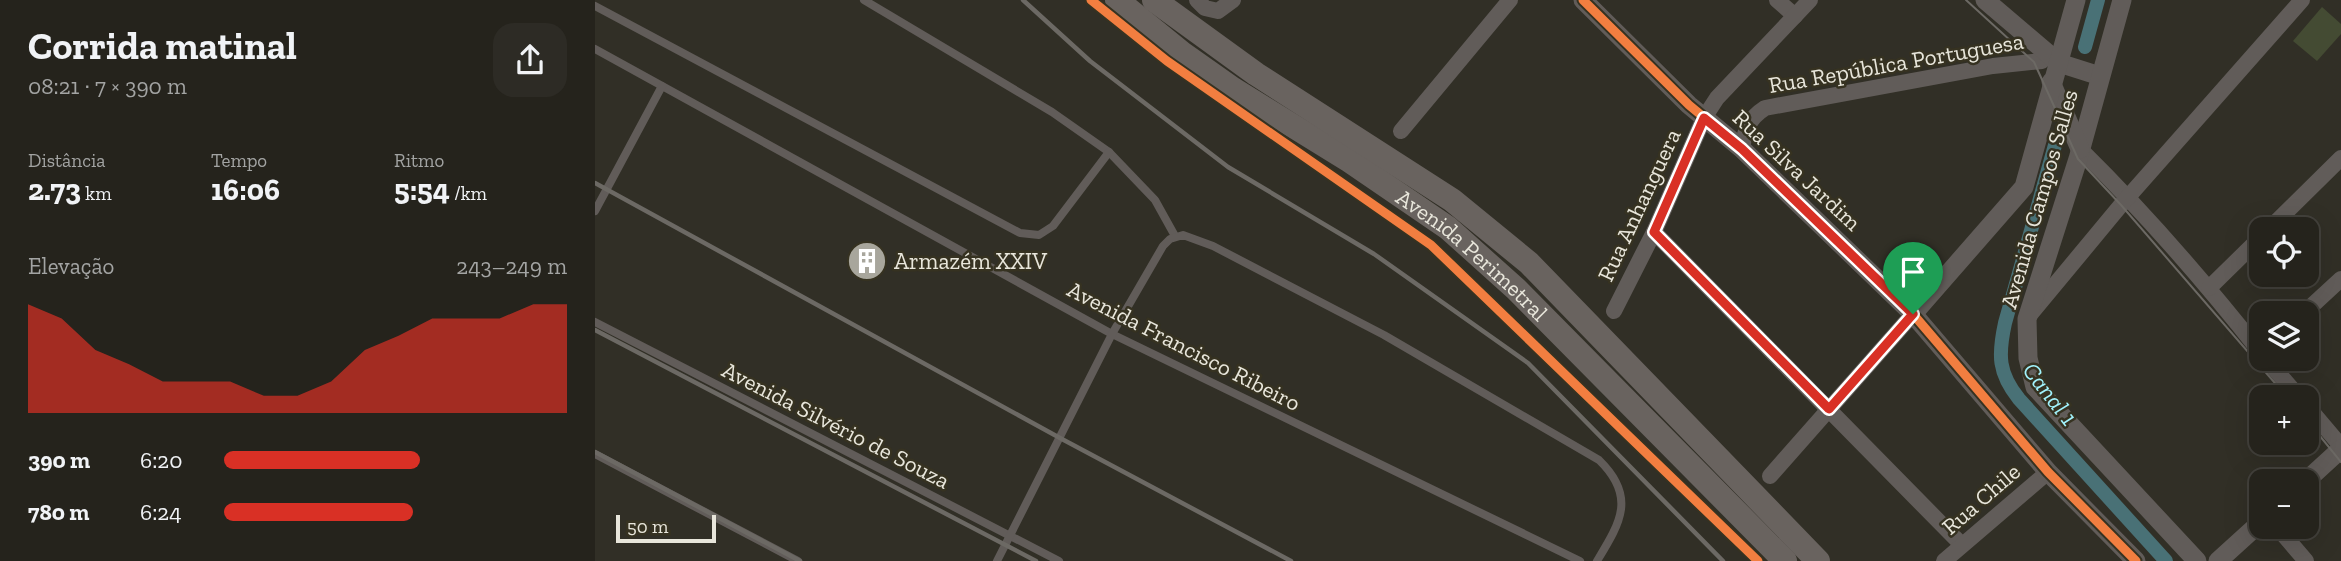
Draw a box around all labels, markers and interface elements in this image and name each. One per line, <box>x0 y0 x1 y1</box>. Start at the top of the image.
text: Corrida matinal <box>28 23 297 69</box>
button: share <box>493 23 567 97</box>
street label: Rua República Portuguesa <box>1766 27 2026 99</box>
text: 08:21 · 7 × 390 m <box>28 72 187 100</box>
street label: Avenida Campos Salles <box>1994 86 2084 312</box>
street label: Rua Silva Jardim <box>1727 103 1867 237</box>
street label: Rua Anhanguera <box>1591 124 1687 286</box>
text: Distância <box>28 149 105 172</box>
text: Tempo <box>211 149 267 172</box>
text: Ritmo <box>394 149 444 172</box>
text: 2.73 <box>28 172 81 208</box>
text: 16:06 <box>211 172 280 208</box>
text: 5:54 <box>394 172 450 208</box>
text: km <box>81 182 112 205</box>
text: /km <box>450 182 487 205</box>
street label: Avenida Perimetral <box>1391 183 1554 327</box>
map controls <box>2249 217 2319 539</box>
button: locate <box>2249 217 2319 287</box>
building icon: Armazém XXIV <box>846 240 888 282</box>
pin <box>1883 242 1943 314</box>
place label: Armazém XXIV <box>894 247 1047 275</box>
text: Elevação <box>28 252 114 280</box>
text: 243–249 m <box>456 252 567 280</box>
icon: arrive <box>1894 253 1932 291</box>
street label: Avenida Francisco Ribeiro <box>1063 275 1305 417</box>
button: layers <box>2249 301 2319 371</box>
street label: Avenida Silvério de Souza <box>718 355 954 495</box>
water label: Canal 1 <box>2017 356 2084 431</box>
button: + <box>2249 385 2319 455</box>
text: 390 m <box>28 446 90 474</box>
text: 6:20 <box>140 446 182 474</box>
street label: Rua Chile <box>1936 457 2026 541</box>
button: − <box>2249 469 2319 539</box>
text: 780 m <box>28 498 89 526</box>
text: 6:24 <box>140 498 182 526</box>
scale bar <box>616 512 716 544</box>
text: 50 m <box>627 515 668 538</box>

